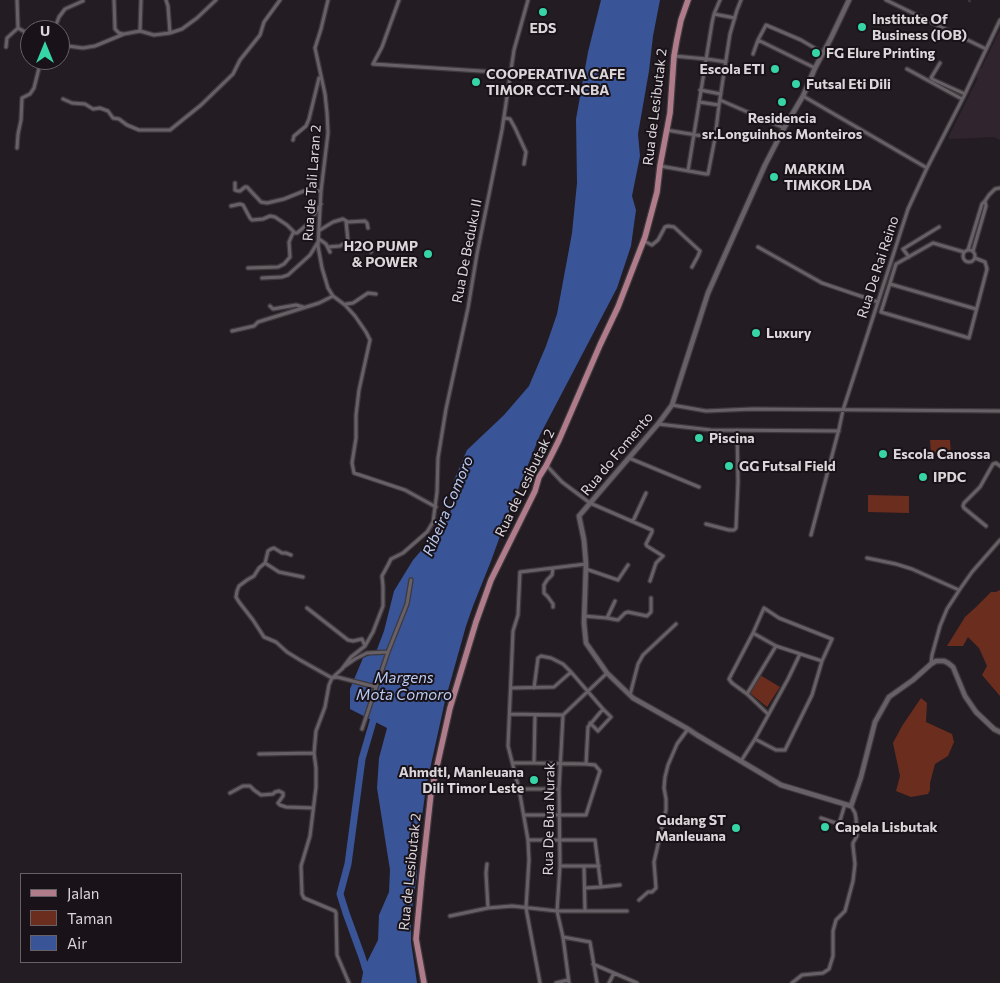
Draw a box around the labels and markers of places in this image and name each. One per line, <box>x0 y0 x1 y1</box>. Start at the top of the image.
marker: EDS <box>537 6 549 18</box>
place label: Institute Of Business (IOB) <box>872 11 967 44</box>
place label: EDS <box>529 20 557 36</box>
marker: Institute Of Business (IOB) <box>856 21 868 33</box>
place label: FG Elure Printing <box>826 45 935 61</box>
marker: FG Elure Printing <box>810 47 822 59</box>
place label: Escola ETI <box>699 61 765 77</box>
marker: Escola ETI <box>769 63 781 75</box>
place label: COOPERATIVA CAFE TIMOR CCT-NCBA <box>486 66 625 98</box>
marker: COOPERATIVA CAFE TIMOR CCT-NCBA <box>470 76 482 88</box>
place label: Futsal Eti Dili <box>806 76 891 92</box>
marker: Futsal Eti Dili <box>790 78 802 90</box>
marker: Residencia sr.Longuinhos Monteiros <box>776 96 788 108</box>
place label: Residencia sr.Longuinhos Monteiros <box>702 110 862 142</box>
place label: MARKIM TIMKOR LDA <box>784 161 872 193</box>
marker: MARKIM TIMKOR LDA <box>768 171 780 183</box>
place label: H2O PUMP & POWER <box>344 238 418 270</box>
marker: H2O PUMP & POWER <box>422 248 434 260</box>
place label: Luxury <box>766 325 812 341</box>
marker: Luxury <box>750 327 762 339</box>
place label: Piscina <box>709 430 755 446</box>
marker: Piscina <box>693 432 705 444</box>
place label: Escola Canossa <box>893 446 990 462</box>
marker: Escola Canossa <box>877 448 889 460</box>
place label: GG Futsal Field <box>739 458 836 474</box>
marker: GG Futsal Field <box>723 460 735 472</box>
place label: IPDC <box>933 469 966 485</box>
marker: IPDC <box>917 471 929 483</box>
place label: Ahmdtl, Manleuana Dili Timor Leste <box>399 764 524 796</box>
marker: Ahmdtl, Manleuana Dili Timor Leste <box>528 774 540 786</box>
place label: Gudang ST Manleuana <box>655 812 726 844</box>
place label: Capela Lisbutak <box>835 819 938 835</box>
marker: Capela Lisbutak <box>819 821 831 833</box>
marker: Gudang ST Manleuana <box>730 822 742 834</box>

